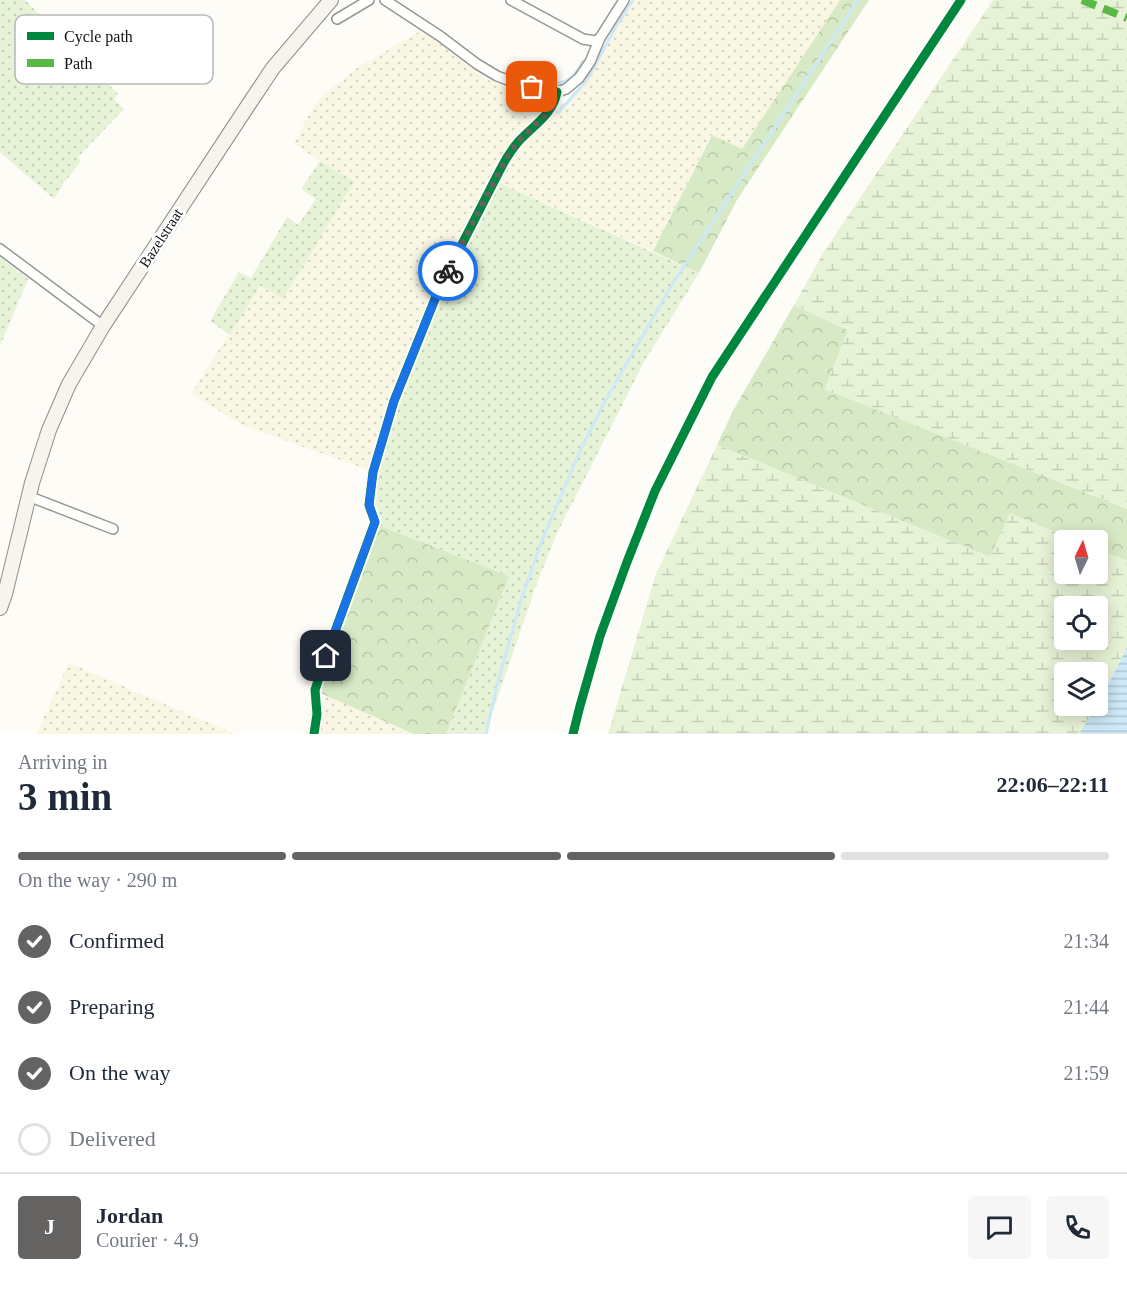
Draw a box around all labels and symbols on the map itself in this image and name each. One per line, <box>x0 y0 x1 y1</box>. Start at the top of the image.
legend <box>15 15 213 84</box>
text: Cycle path <box>64 28 133 46</box>
text: Path <box>64 55 92 72</box>
pin <box>506 61 557 112</box>
street label: Bazelstraat <box>136 205 186 270</box>
courier <box>418 241 478 301</box>
north arrow <box>1054 530 1108 584</box>
pin <box>300 630 351 681</box>

